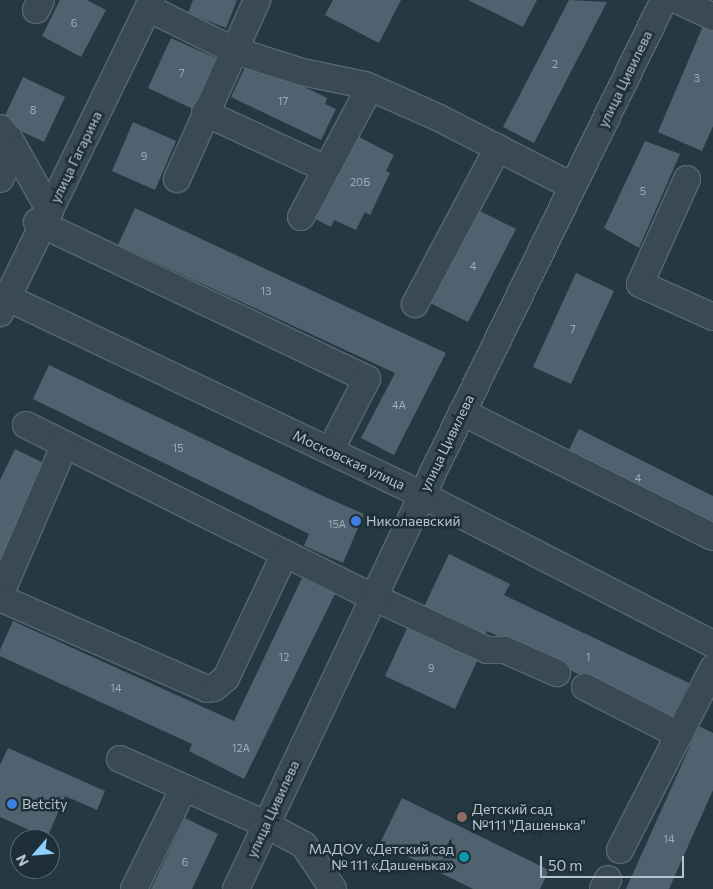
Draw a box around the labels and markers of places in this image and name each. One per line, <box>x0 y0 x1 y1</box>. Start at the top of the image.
place label: Николаевский <box>366 513 461 529</box>
marker: Николаевский <box>350 515 362 527</box>
place label: Betcity <box>22 796 67 812</box>
marker: Betcity <box>6 798 18 810</box>
place label: Детский сад №111 "Дашенька" <box>472 801 586 834</box>
marker: Детский сад №111 "Дашенька" <box>456 811 468 823</box>
place label: МАДОУ «Детский сад № 111 «Дашенька» <box>309 841 454 874</box>
marker: МАДОУ «Детский сад № 111 «Дашенька» <box>458 851 470 863</box>

